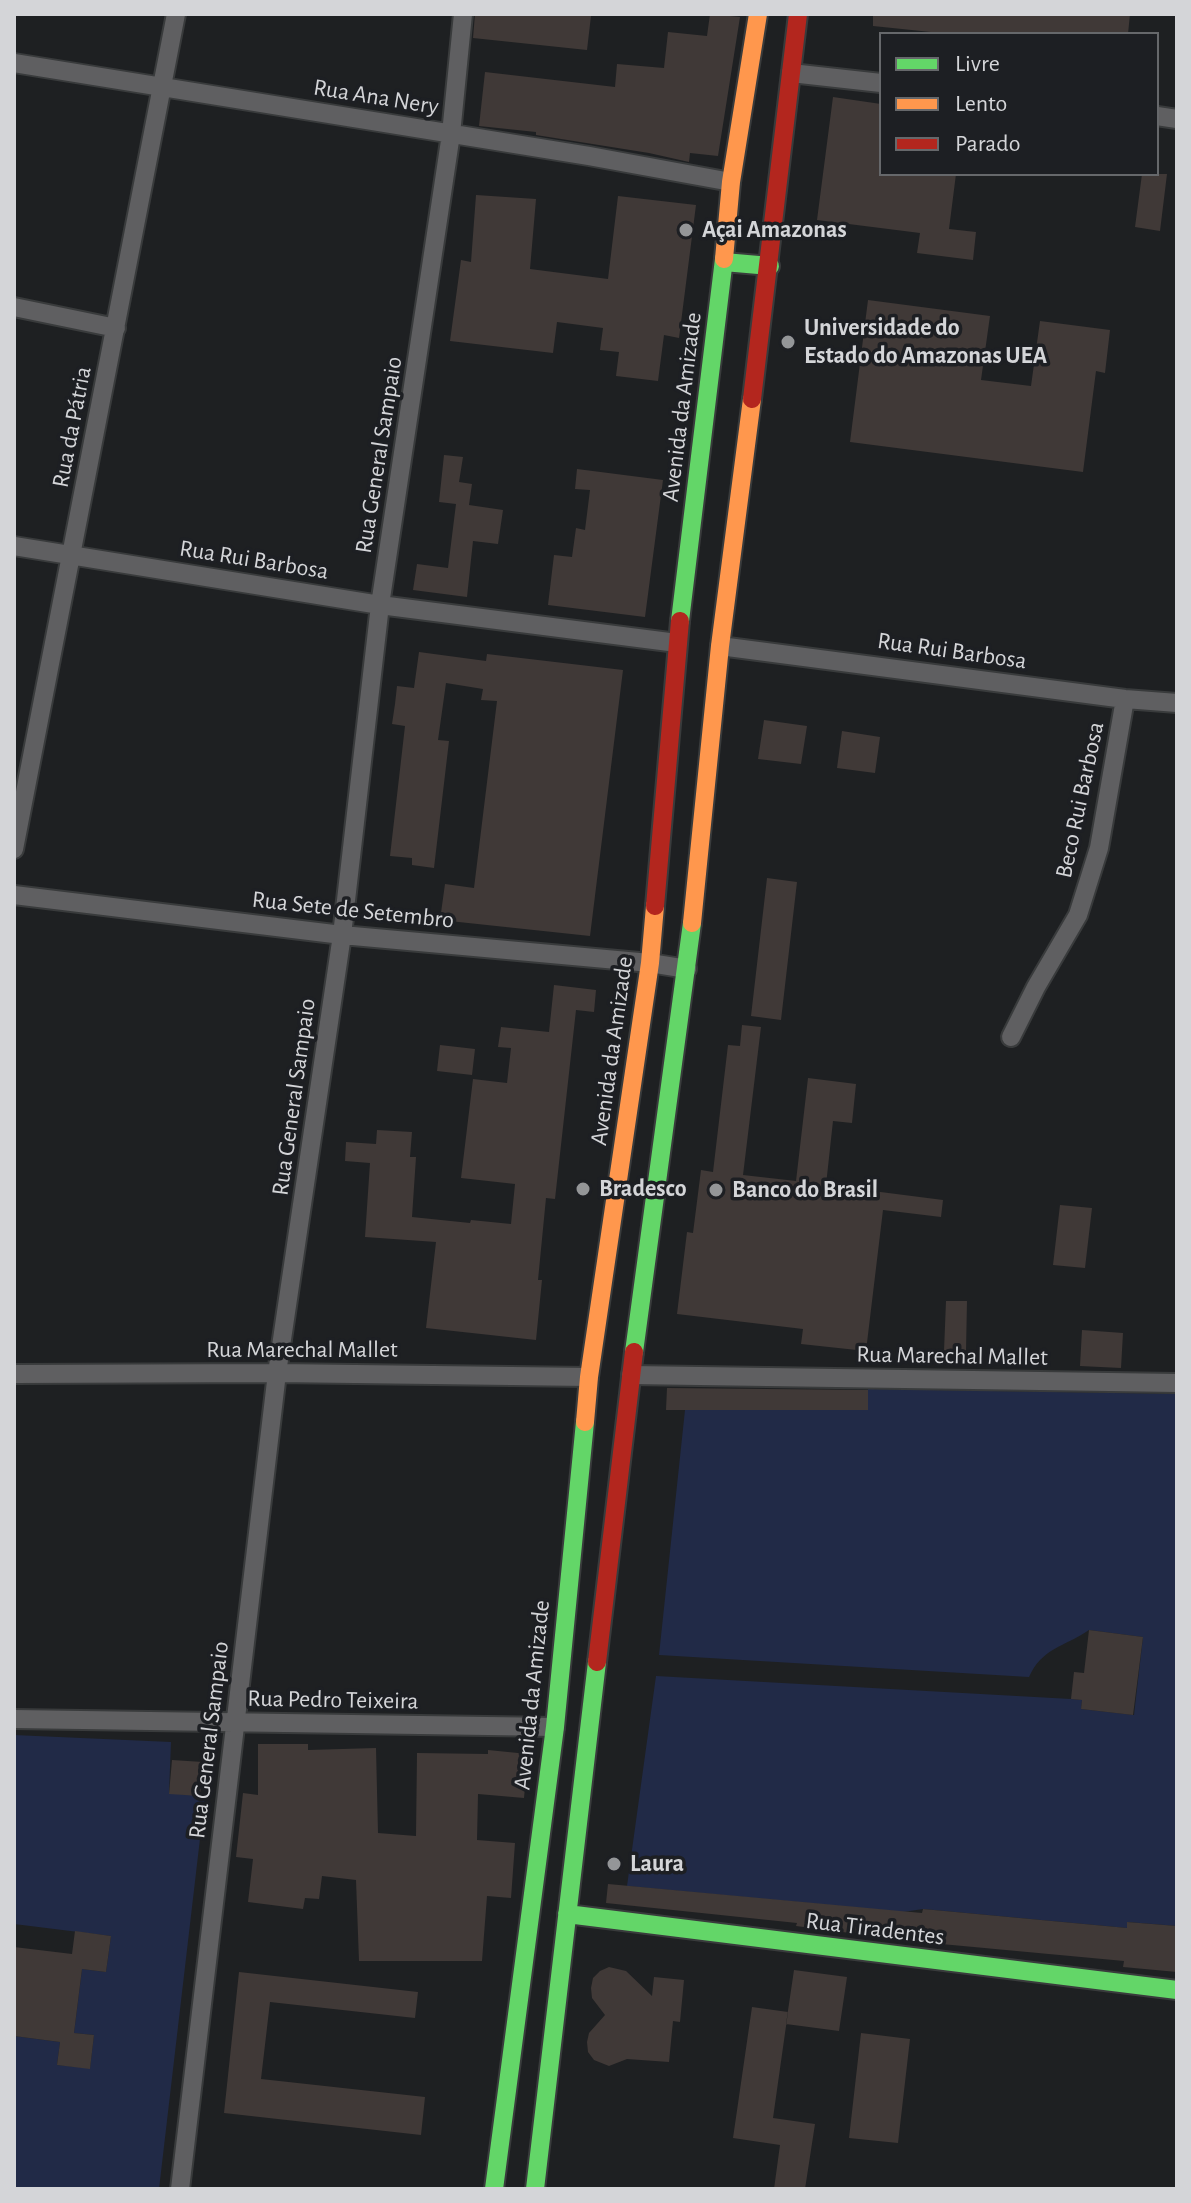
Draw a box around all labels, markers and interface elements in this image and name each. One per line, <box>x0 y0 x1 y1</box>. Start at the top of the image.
legend <box>879 32 1159 176</box>
text: Livre <box>955 52 1000 76</box>
street label: Rua Ana Nery <box>311 73 441 121</box>
text: Lento <box>955 92 1007 116</box>
text: Parado <box>955 132 1021 156</box>
place label: Açai Amazonas <box>702 216 847 244</box>
marker: Açai Amazonas <box>677 221 695 239</box>
street label: Avenida da Amizade <box>656 311 708 503</box>
place label: Universidade do Estado do Amazonas UEA <box>804 314 1047 370</box>
marker: Universidade do Estado do Amazonas UEA <box>779 333 797 351</box>
street label: Rua General Sampaio <box>349 355 409 555</box>
street label: Rua da Pátria <box>46 364 98 490</box>
street label: Rua Rui Barbosa <box>177 534 331 586</box>
street label: Rua Rui Barbosa <box>875 626 1029 676</box>
street label: Beco Rui Barbosa <box>1049 719 1111 881</box>
street label: Rua Sete de Setembro <box>251 885 455 935</box>
street label: Avenida da Amizade <box>584 955 640 1147</box>
street label: Rua General Sampaio <box>266 997 322 1197</box>
place label: Bradesco <box>599 1175 687 1203</box>
place label: Banco do Brasil <box>732 1176 878 1204</box>
marker: Bradesco <box>574 1180 592 1198</box>
marker: Banco do Brasil <box>707 1181 725 1199</box>
street label: Rua Marechal Mallet <box>206 1336 398 1364</box>
street label: Rua Marechal Mallet <box>856 1340 1048 1372</box>
street label: Avenida da Amizade <box>508 1599 556 1791</box>
street label: Rua General Sampaio <box>183 1640 235 1840</box>
street label: Rua Pedro Teixeira <box>247 1684 419 1716</box>
place label: Laura <box>630 1850 684 1878</box>
marker: Laura <box>605 1855 623 1873</box>
street label: Rua Tiradentes <box>804 1906 946 1952</box>

